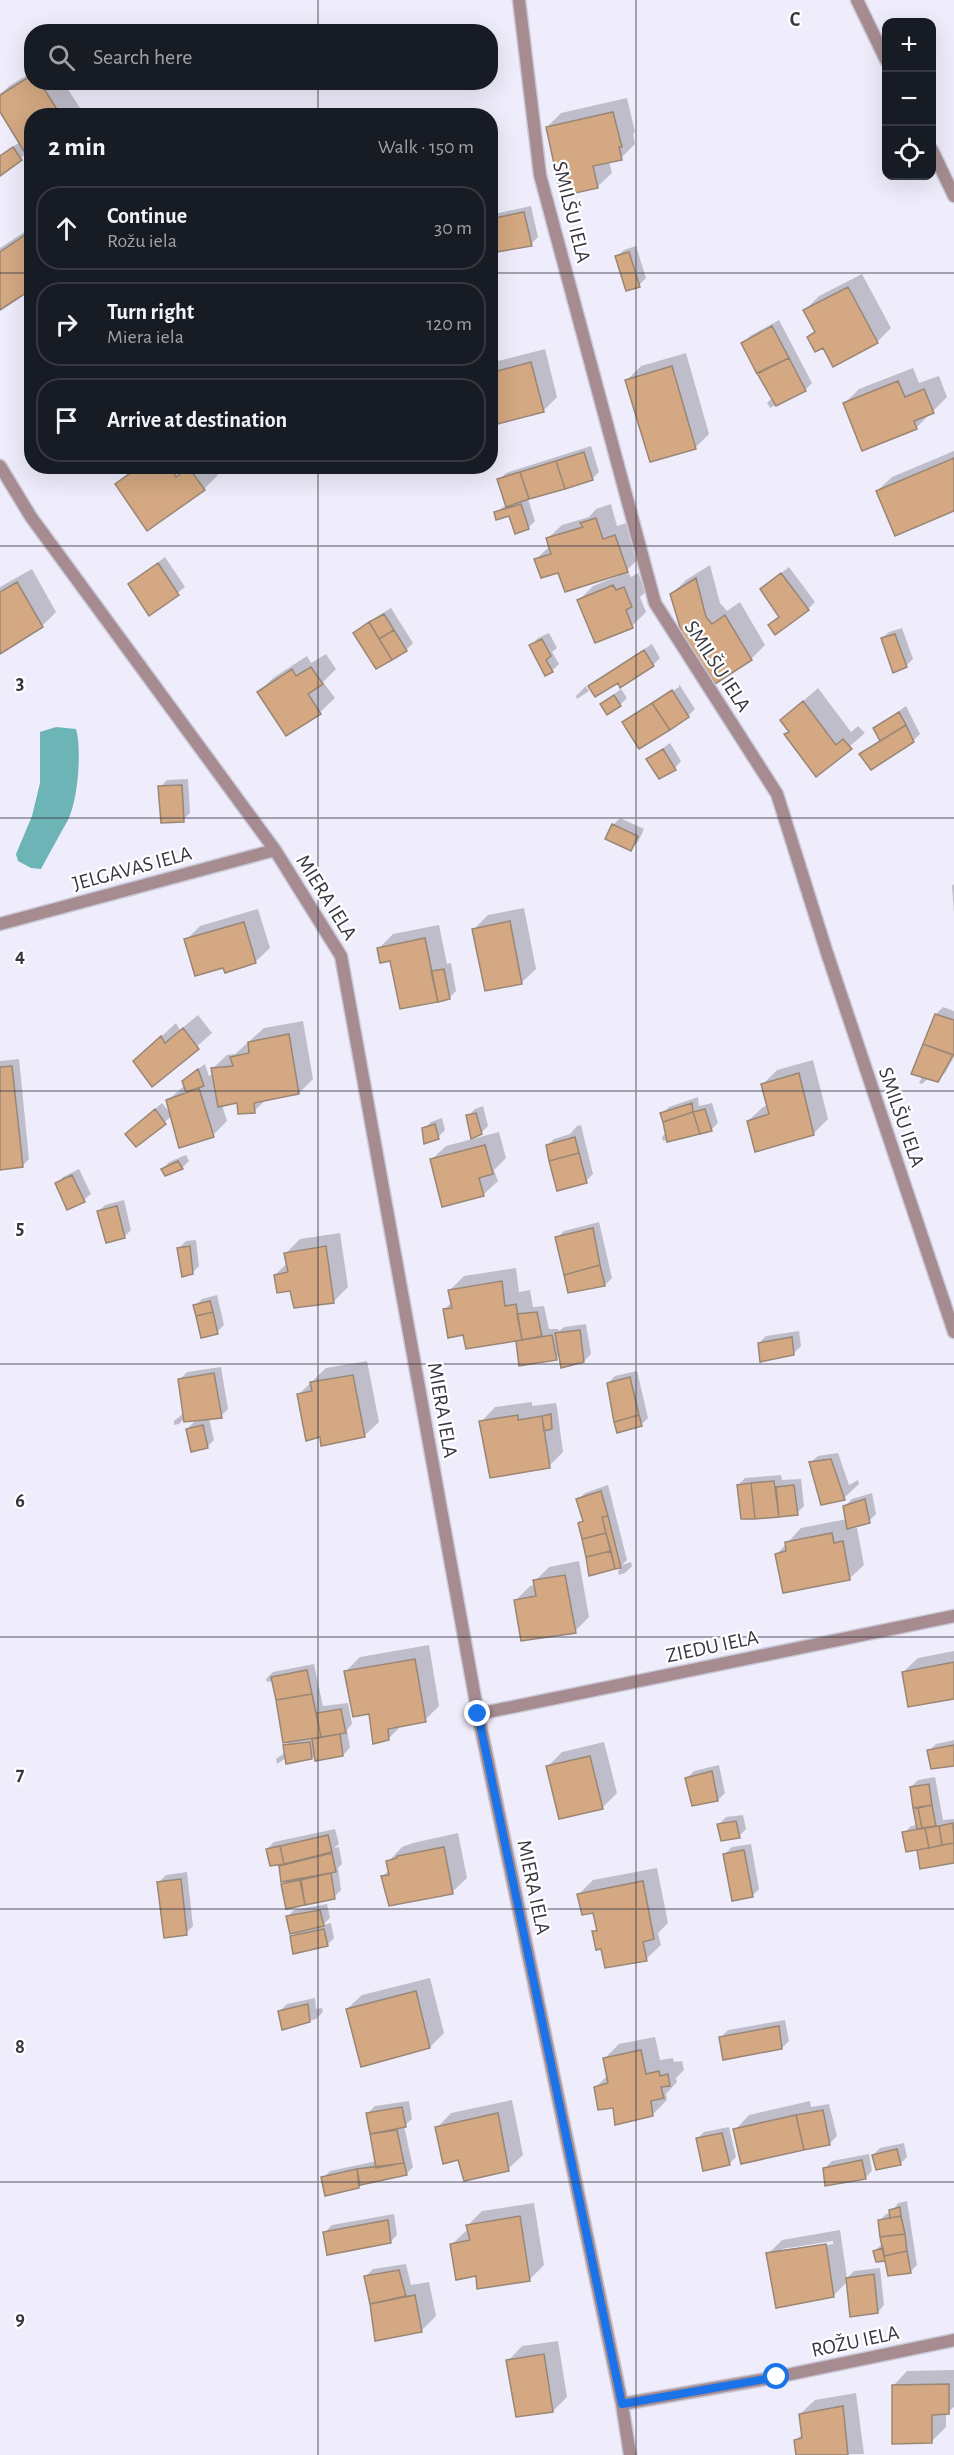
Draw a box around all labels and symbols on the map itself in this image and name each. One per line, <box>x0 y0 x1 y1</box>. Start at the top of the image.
text: C <box>790 10 801 30</box>
street label: SMILŠU IELA <box>549 159 596 265</box>
street label: SMILŠU IELA <box>680 616 756 716</box>
text: 3 <box>16 673 24 693</box>
street label: JELGAVAS IELA <box>70 842 194 894</box>
street label: MIERA IELA <box>292 851 361 944</box>
text: 4 <box>15 946 25 966</box>
street label: SMILŠU IELA <box>875 1064 930 1170</box>
text: 5 <box>16 1218 24 1238</box>
street label: MIERA IELA <box>424 1361 461 1459</box>
text: 6 <box>15 1491 25 1511</box>
street label: ZIEDU IELA <box>664 1626 760 1666</box>
route end <box>464 1700 490 1726</box>
text: 7 <box>16 1764 25 1784</box>
street label: MIERA IELA <box>513 1838 554 1936</box>
text: 8 <box>15 2037 25 2057</box>
text: 9 <box>15 2309 25 2329</box>
street label: ROŽU IELA <box>809 2320 901 2361</box>
route start <box>763 2363 789 2389</box>

